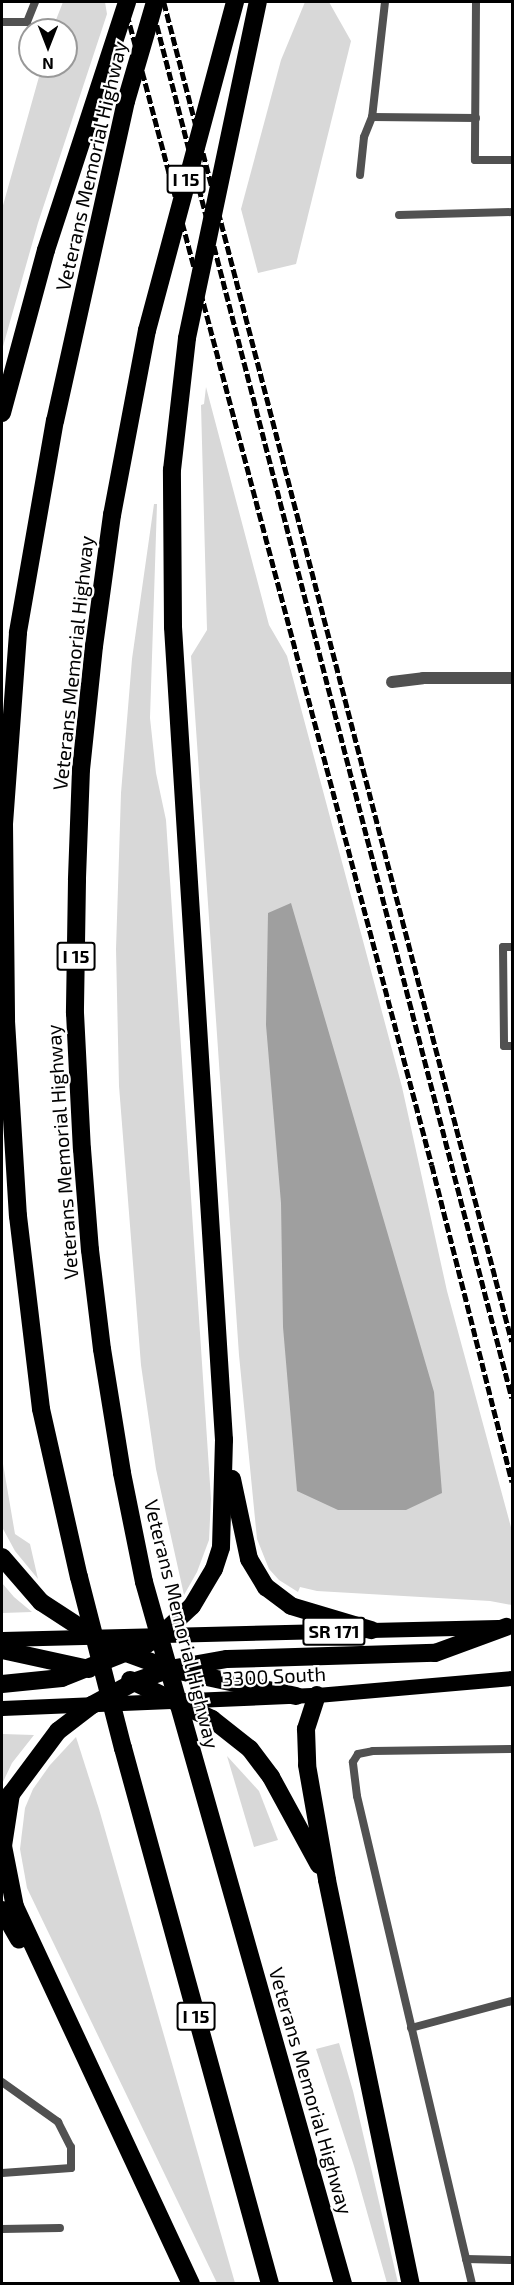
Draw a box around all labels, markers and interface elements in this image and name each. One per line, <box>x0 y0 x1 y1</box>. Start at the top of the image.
north arrow <box>18 18 78 78</box>
street label: Veterans Memorial Highway <box>50 38 132 294</box>
text: N <box>42 55 54 74</box>
road number: I 15 <box>166 164 206 194</box>
street label: Veterans Memorial Highway <box>48 534 98 792</box>
road number: I 15 <box>56 941 96 971</box>
street label: Veterans Memorial Highway <box>41 1023 83 1281</box>
street label: Veterans Memorial Highway <box>139 1497 225 1751</box>
road number: SR 171 <box>301 1616 367 1646</box>
street label: 3300 South <box>221 1661 327 1691</box>
street label: Veterans Memorial Highway <box>264 1964 358 2218</box>
road number: I 15 <box>176 2001 216 2031</box>

